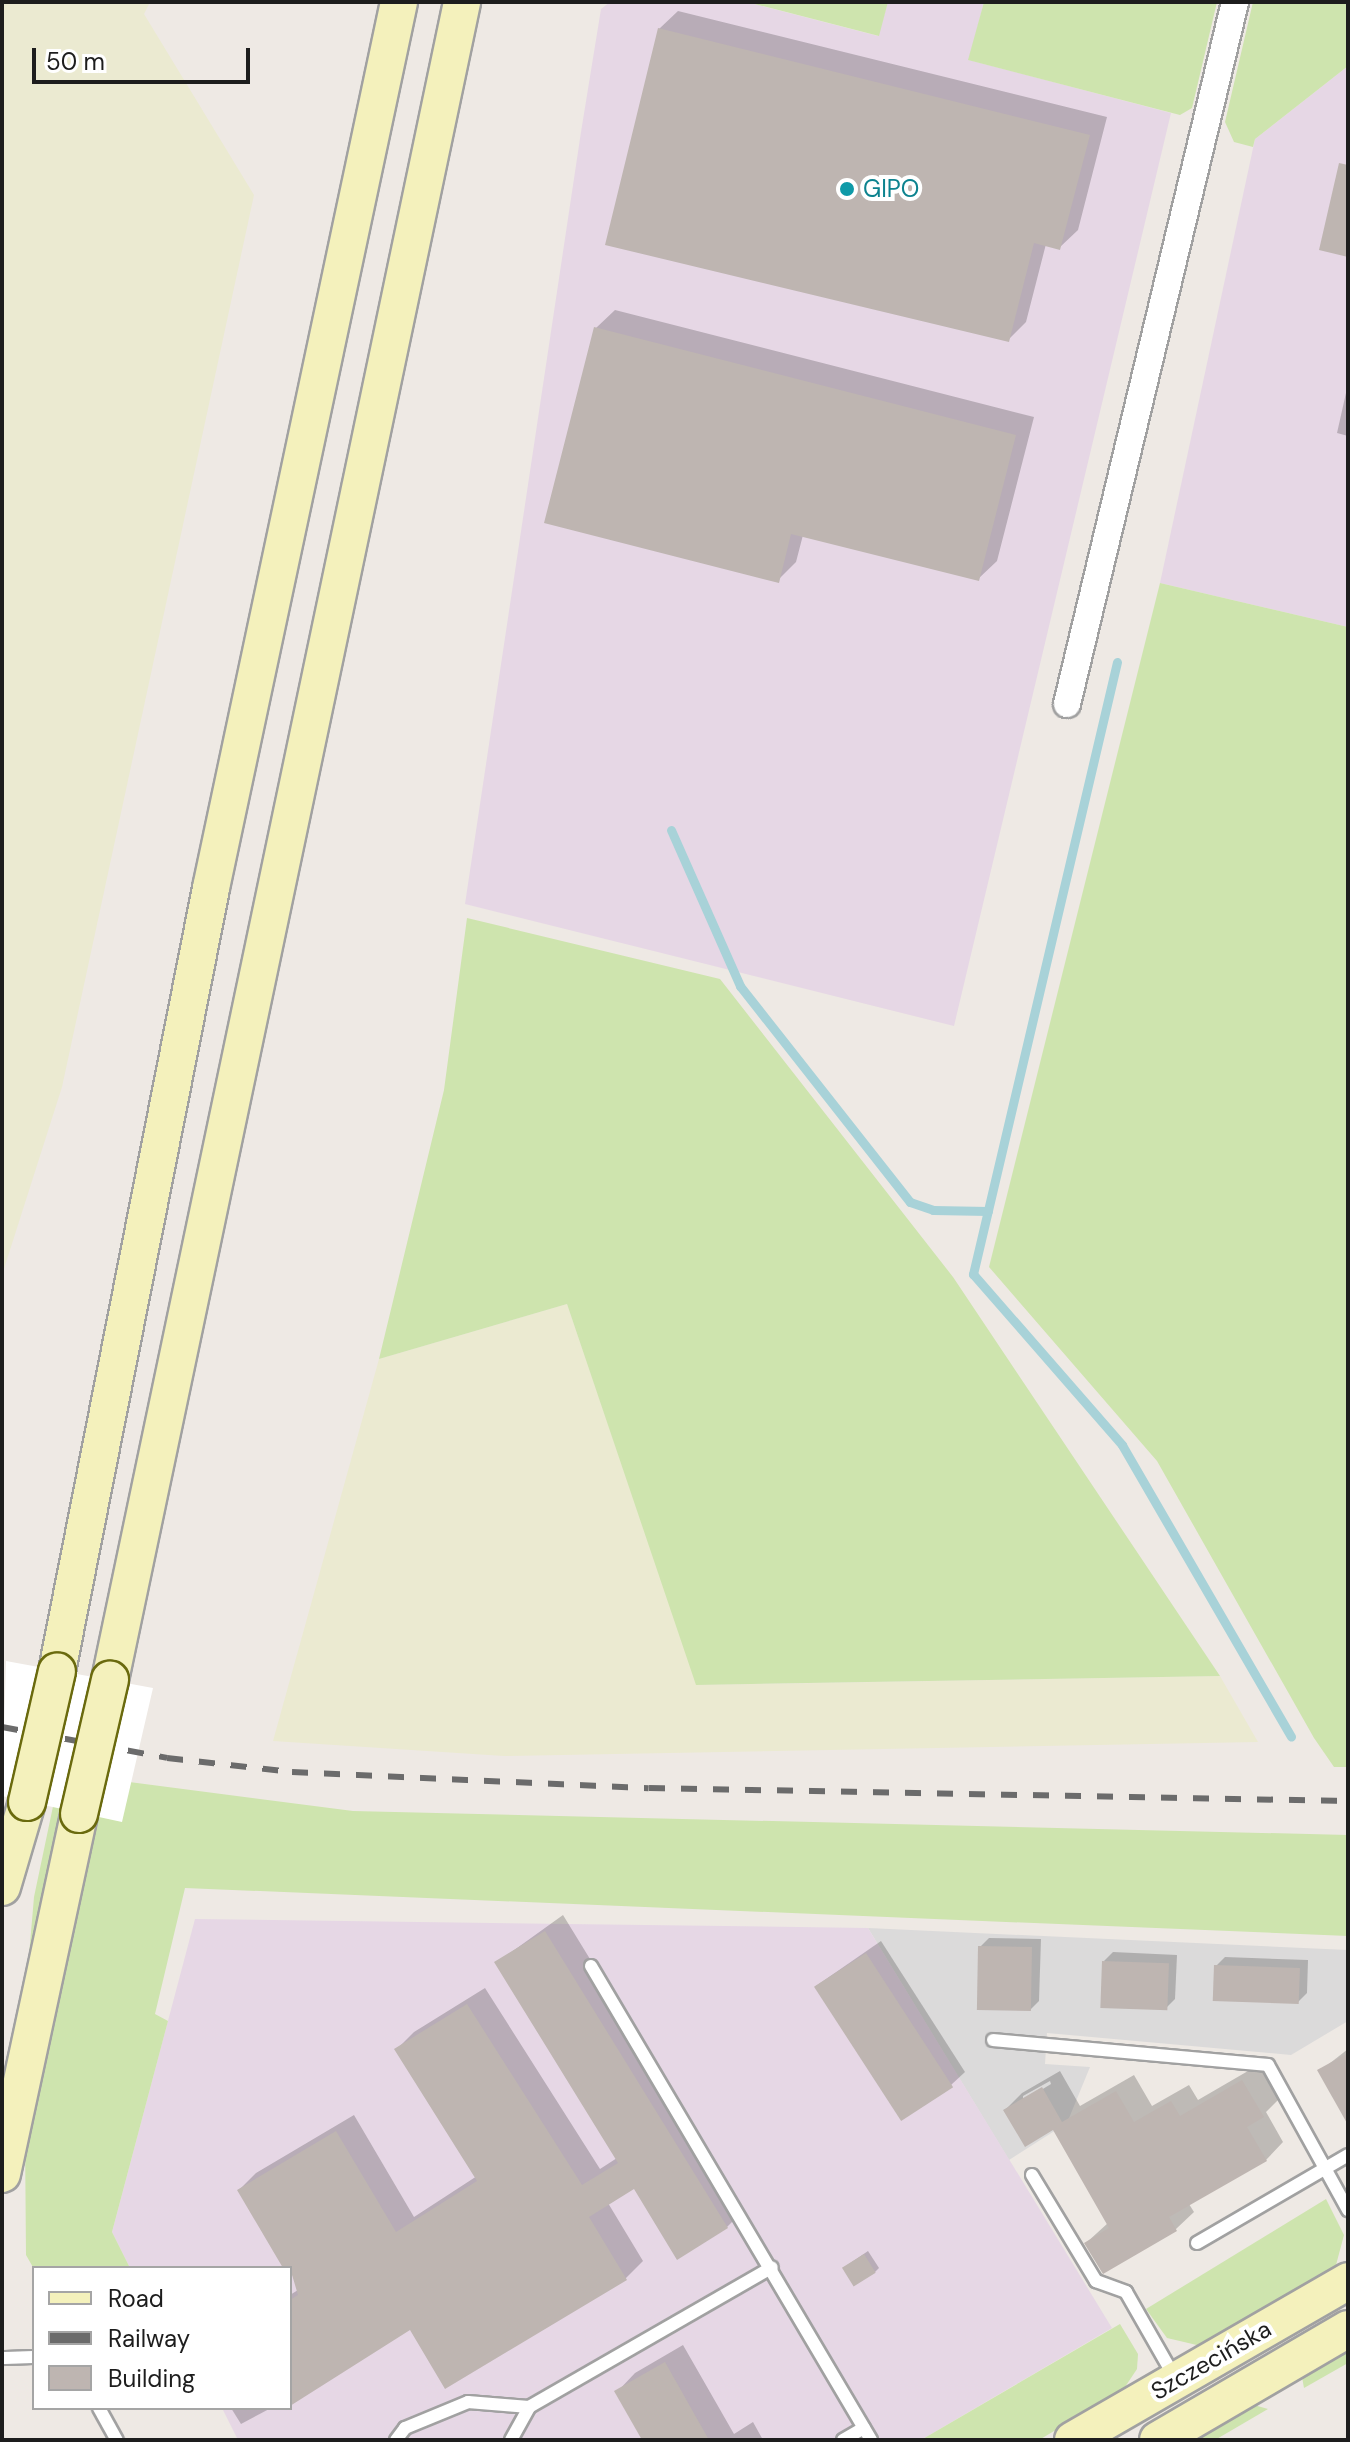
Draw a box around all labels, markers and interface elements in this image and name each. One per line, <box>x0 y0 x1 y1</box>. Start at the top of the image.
scale bar <box>36 32 254 82</box>
text: 50 m <box>46 46 105 77</box>
place label: GIPO <box>863 175 919 203</box>
marker: GIPO <box>838 180 856 198</box>
legend <box>32 2266 292 2410</box>
text: Road <box>108 2283 164 2314</box>
street label: Szczecińska <box>1146 2314 1276 2406</box>
text: Railway <box>108 2323 190 2354</box>
text: Building <box>108 2363 195 2394</box>

